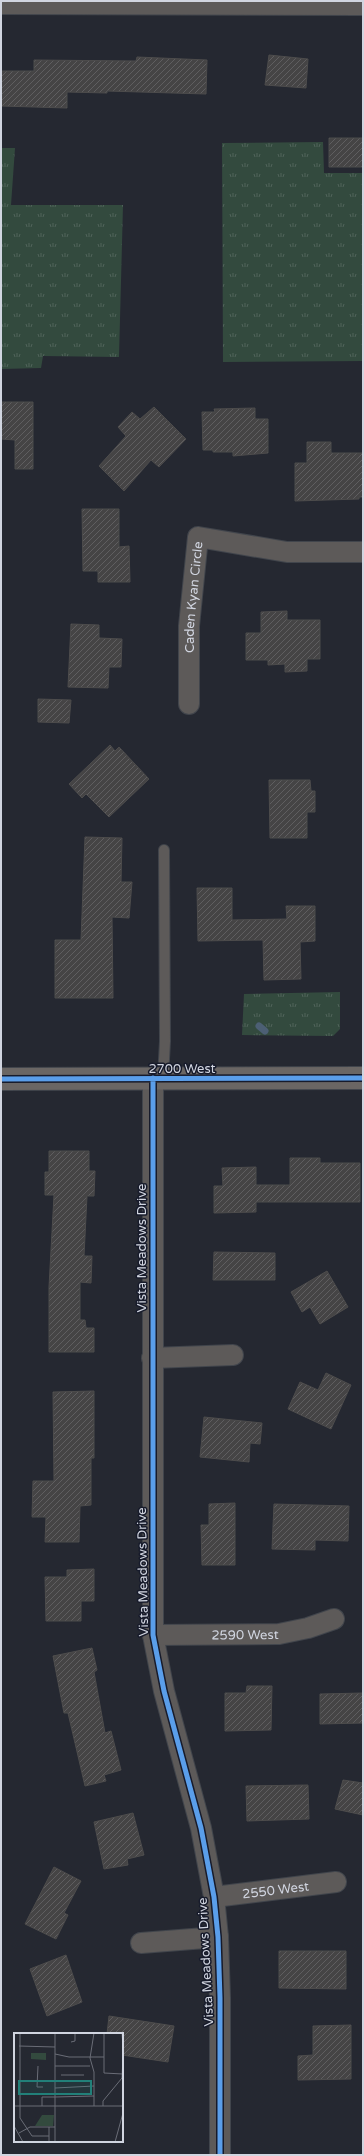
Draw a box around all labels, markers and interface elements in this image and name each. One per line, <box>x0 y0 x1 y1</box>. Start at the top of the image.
street label: Caden Kyan Circle <box>182 541 207 653</box>
street label: 2700 West <box>148 1061 216 1077</box>
street label: Vista Meadows Drive <box>134 1184 150 1312</box>
street label: Vista Meadows Drive <box>134 1507 152 1637</box>
street label: 2590 West <box>211 1627 279 1644</box>
street label: 2550 West <box>241 1878 310 1902</box>
street label: Vista Meadows Drive <box>195 1897 217 2027</box>
inset map <box>14 2033 123 2142</box>

